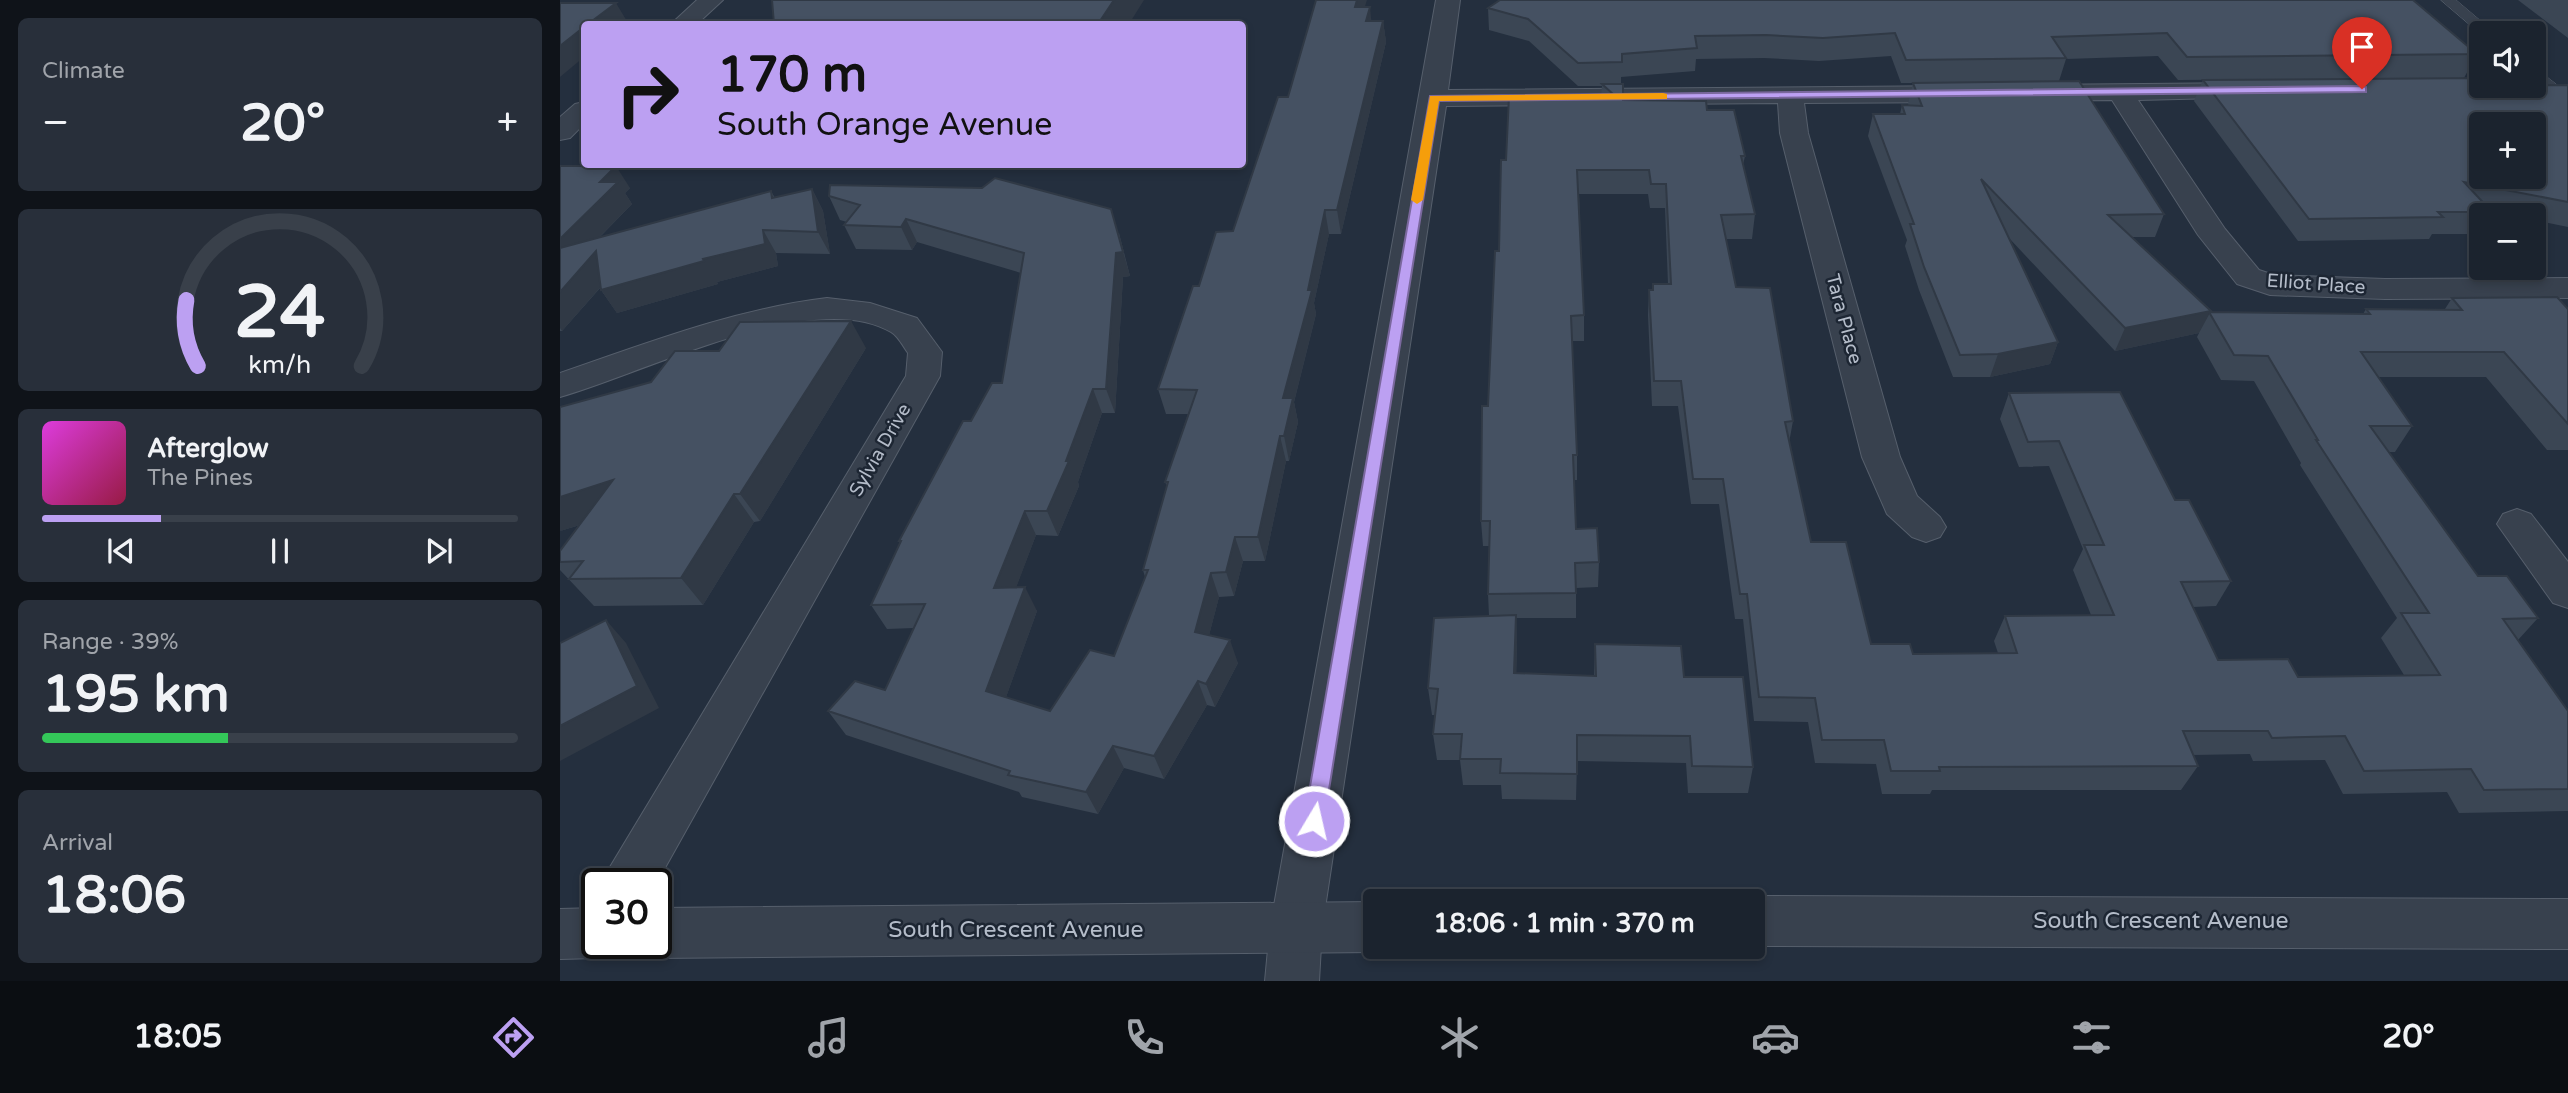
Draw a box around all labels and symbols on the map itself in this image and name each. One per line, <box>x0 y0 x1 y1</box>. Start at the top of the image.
pin <box>2332 17 2392 89</box>
street label: Elliot Place <box>2266 270 2366 298</box>
street label: Tara Place <box>1821 271 1867 367</box>
street label: Sylvia Drive <box>845 400 915 500</box>
position arrow <box>1277 784 1351 858</box>
speed limit sign: 30 <box>581 868 672 959</box>
street label: South Crescent Avenue <box>2033 907 2289 935</box>
street label: South Crescent Avenue <box>888 916 1144 944</box>

